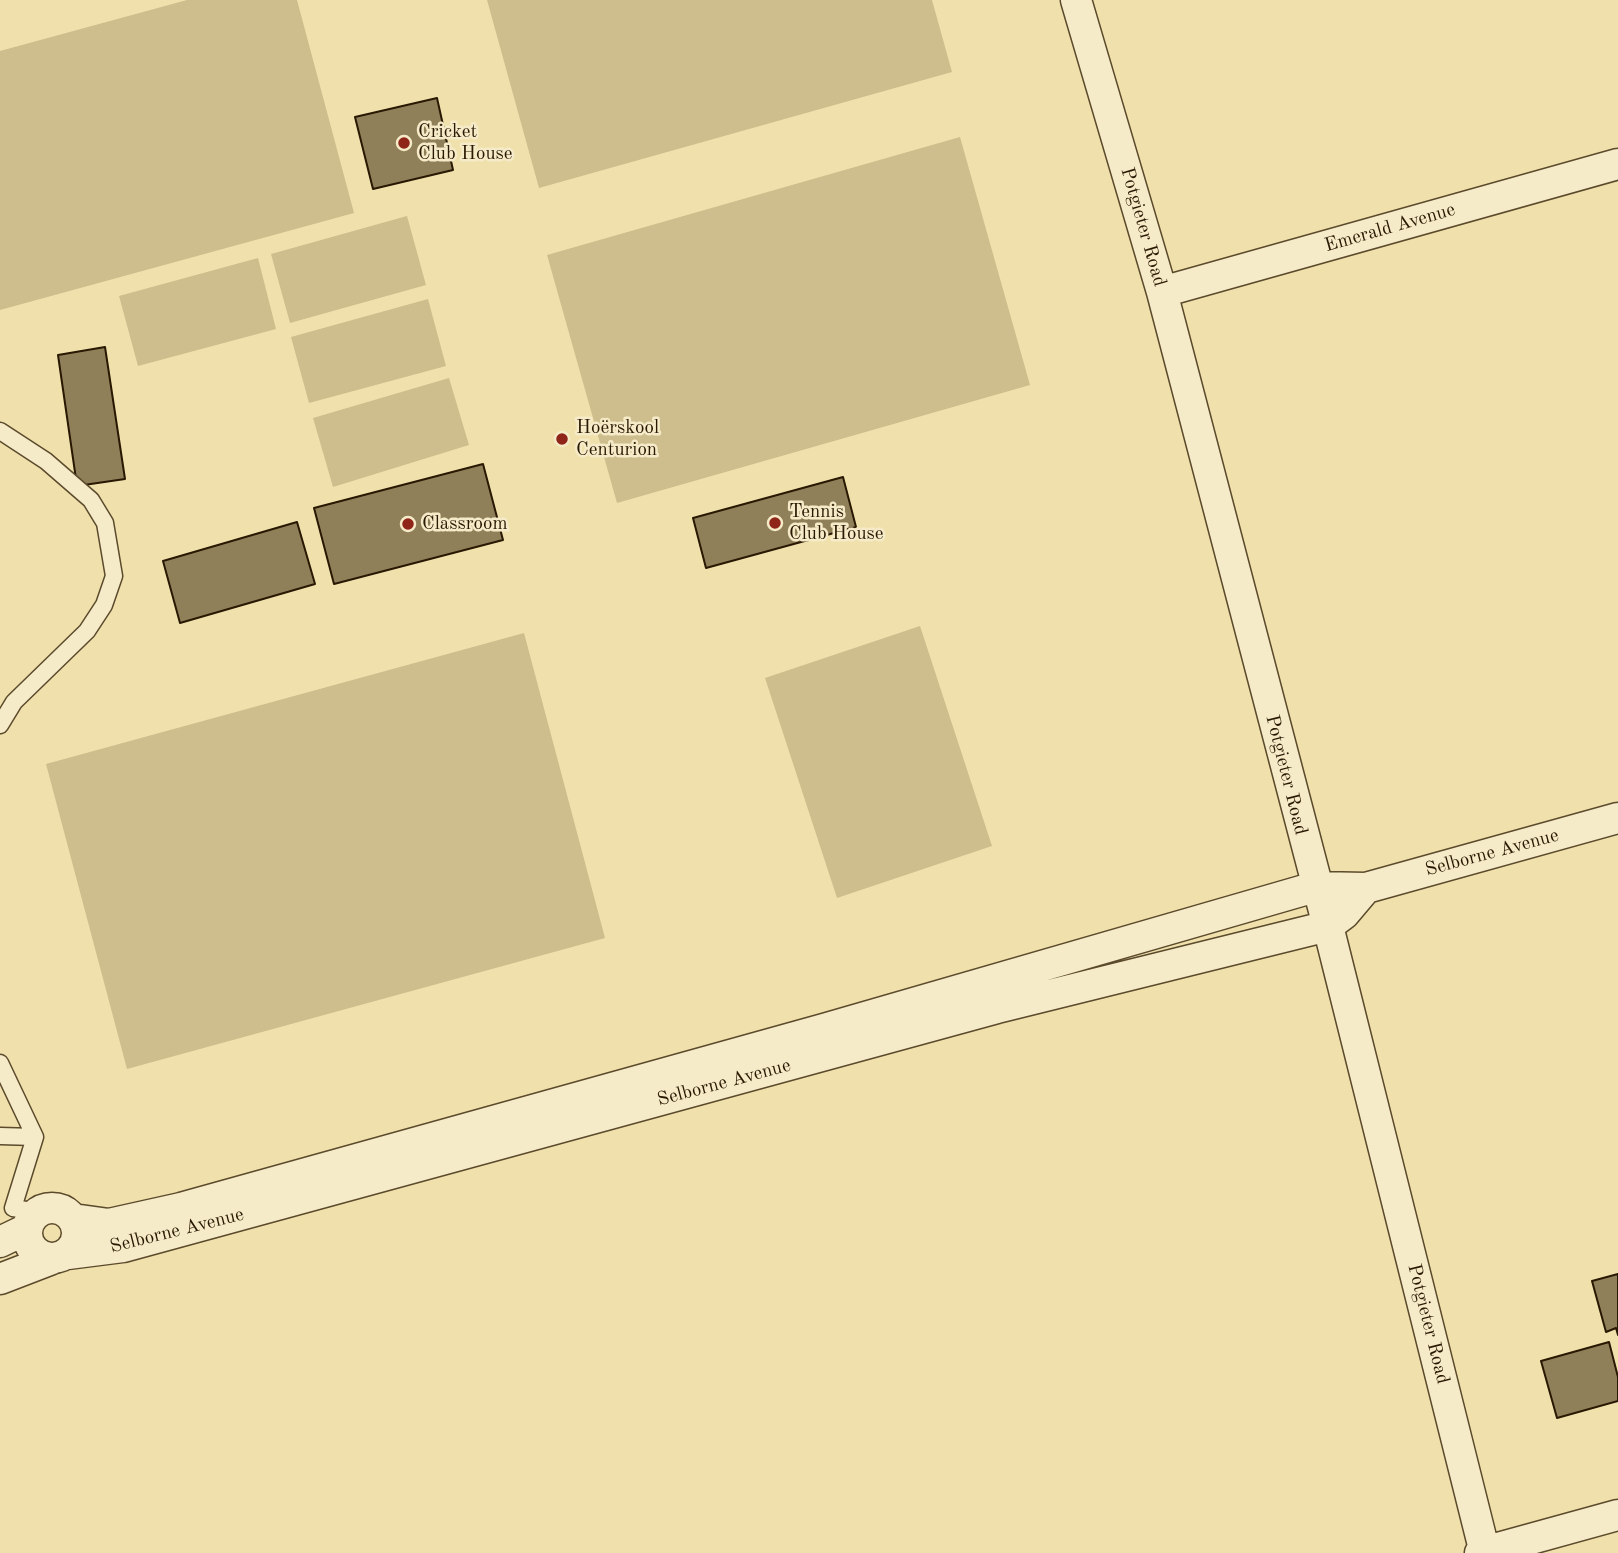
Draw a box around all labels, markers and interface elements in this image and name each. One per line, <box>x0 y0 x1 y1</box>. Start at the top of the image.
place label: Cricket Club House <box>418 121 513 165</box>
marker: Cricket Club House <box>396 135 412 151</box>
street label: Potgieter Road <box>1115 165 1171 289</box>
street label: Emerald Avenue <box>1322 198 1458 258</box>
place label: Hoërskool Centurion <box>576 417 659 461</box>
marker: Hoërskool Centurion <box>554 431 570 447</box>
place label: Tennis Club House <box>789 501 884 545</box>
place label: Classroom <box>422 513 507 535</box>
marker: Tennis Club House <box>767 515 783 531</box>
marker: Classroom <box>400 516 416 532</box>
street label: Potgieter Road <box>1260 713 1312 837</box>
street label: Selborne Avenue <box>1423 824 1561 882</box>
street label: Selborne Avenue <box>655 1054 793 1112</box>
street label: Selborne Avenue <box>108 1203 246 1259</box>
street label: Potgieter Road <box>1402 1262 1454 1386</box>

